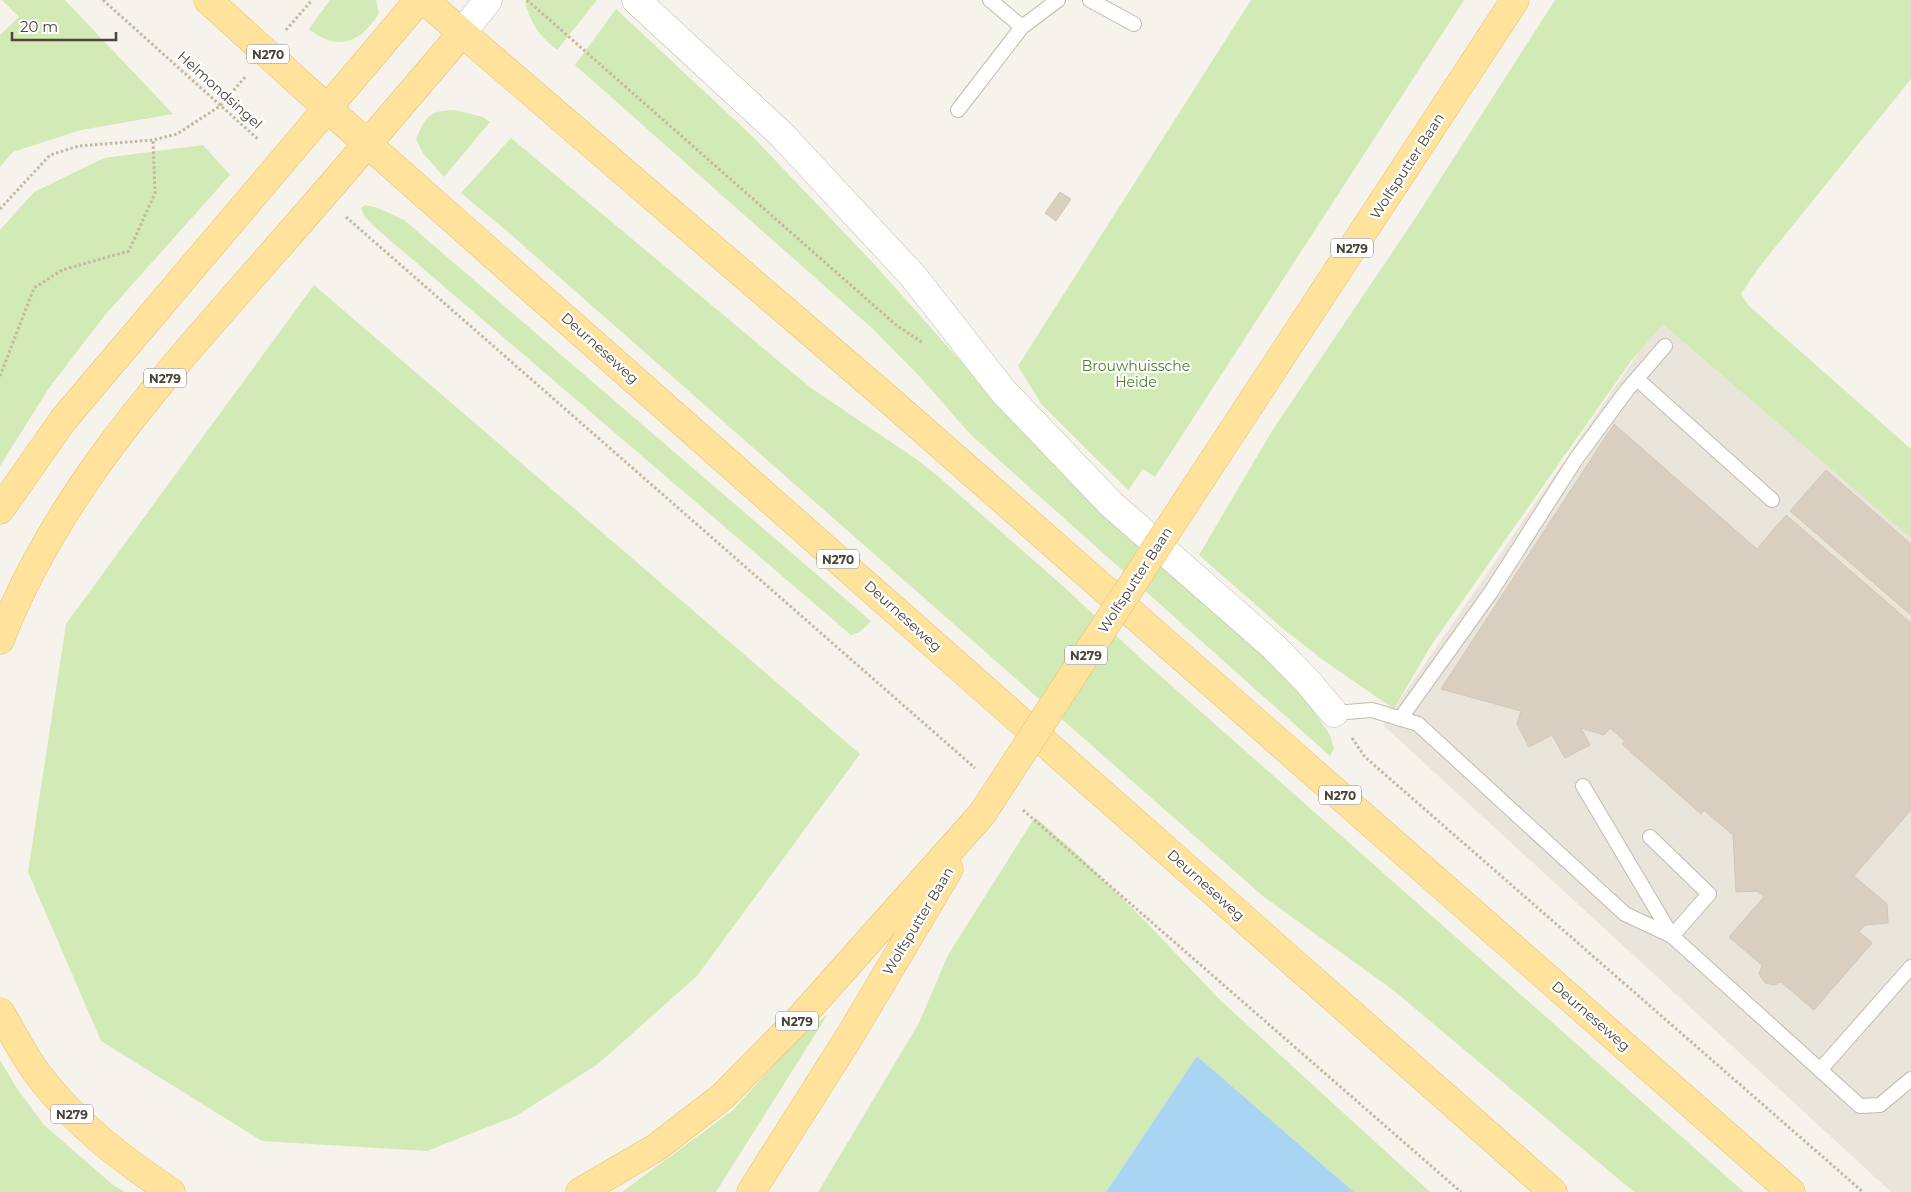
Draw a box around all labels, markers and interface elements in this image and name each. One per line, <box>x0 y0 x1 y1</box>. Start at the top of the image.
scale bar <box>12 10 116 42</box>
text: 20 m <box>20 17 58 36</box>
road number: N270 <box>247 44 289 64</box>
street label: Helmondsingel <box>174 47 266 133</box>
street label: Wolfsputter Baan <box>1366 110 1448 222</box>
road number: N279 <box>1331 238 1373 258</box>
street label: Deurneseweg <box>558 308 642 388</box>
park label: Brouwhuissche Heide <box>1082 357 1190 391</box>
road number: N279 <box>144 368 186 388</box>
street label: Wolfsputter Baan <box>1094 524 1176 636</box>
road number: N270 <box>817 550 859 568</box>
street label: Deurneseweg <box>861 576 945 656</box>
road number: N279 <box>1065 646 1107 664</box>
road number: N270 <box>1319 786 1361 804</box>
street label: Deurneseweg <box>1164 845 1248 925</box>
street label: Wolfsputter Baan <box>879 864 957 978</box>
street label: Deurneseweg <box>1548 977 1634 1055</box>
road number: N279 <box>776 1011 818 1030</box>
road number: N279 <box>51 1104 93 1124</box>

